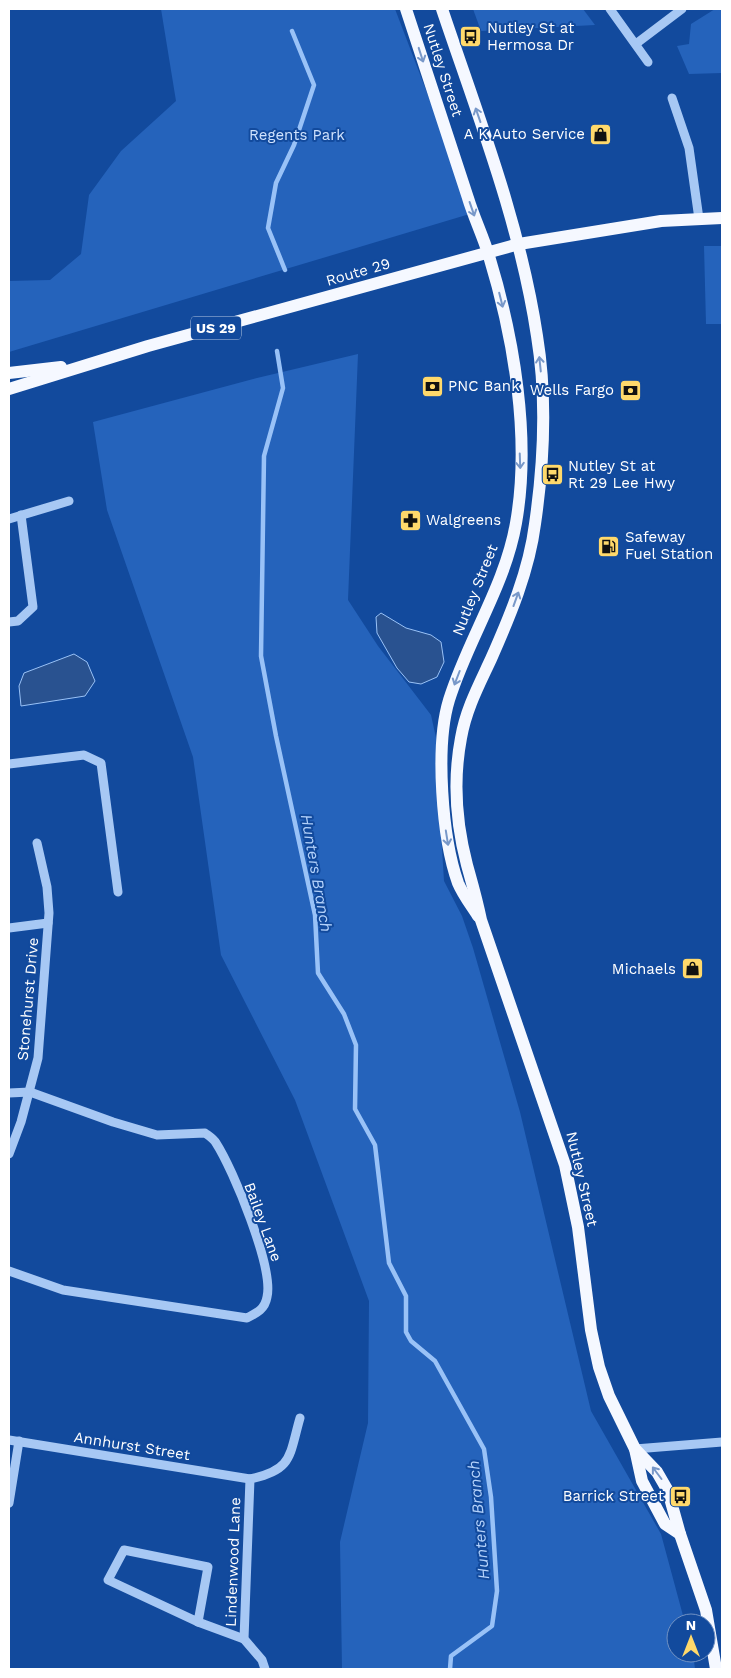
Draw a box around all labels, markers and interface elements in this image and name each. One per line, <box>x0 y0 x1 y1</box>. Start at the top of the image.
place label: Nutley St at Hermosa Dr <box>487 19 575 54</box>
street label: Nutley Street <box>419 21 467 120</box>
bus stop icon: Nutley St at Hermosa Dr <box>459 25 483 49</box>
one-way arrow <box>417 47 426 62</box>
one-way arrow <box>472 107 482 123</box>
shop icon: A K Auto Service <box>589 122 613 146</box>
place label: A K Auto Service <box>464 125 585 143</box>
park label: Regents Park <box>249 126 345 144</box>
one-way arrow <box>468 201 477 217</box>
street label: Route 29 <box>324 254 392 290</box>
one-way arrow <box>497 291 507 307</box>
road number: US 29 <box>191 316 241 339</box>
one-way arrow <box>536 356 545 372</box>
bank icon: PNC Bank <box>420 374 444 398</box>
place label: PNC Bank <box>448 377 520 395</box>
bank icon: Wells Fargo <box>618 378 642 402</box>
place label: Wells Fargo <box>530 381 614 399</box>
one-way arrow <box>516 452 525 468</box>
place label: Nutley St at Rt 29 Lee Hwy <box>568 457 675 492</box>
bus stop icon: Nutley St at Rt 29 Lee Hwy <box>540 463 564 487</box>
pharmacy icon: Walgreens <box>398 508 422 532</box>
place label: Walgreens <box>426 511 501 529</box>
place label: Safeway Fuel Station <box>625 528 713 563</box>
fuel station icon: Safeway Fuel Station <box>597 534 621 558</box>
street label: Nutley Street <box>448 541 502 638</box>
one-way arrow <box>512 592 521 607</box>
one-way arrow <box>452 670 461 685</box>
water label: Hunters Branch <box>297 813 336 934</box>
one-way arrow <box>442 830 452 846</box>
street label: Stonehurst Drive <box>14 937 42 1061</box>
shop icon: Michaels <box>680 957 704 981</box>
place label: Michaels <box>612 960 676 978</box>
street label: Nutley Street <box>562 1130 602 1229</box>
street label: Bailey Lane <box>240 1180 286 1264</box>
street label: Annhurst Street <box>73 1428 192 1464</box>
water label: Hunters Branch <box>464 1460 493 1580</box>
one-way arrow <box>652 1466 662 1480</box>
bus stop icon: Barrick Street <box>668 1484 692 1508</box>
place label: Barrick Street <box>563 1487 665 1505</box>
street label: Lindenwood Lane <box>222 1497 244 1627</box>
north arrow <box>666 1613 716 1663</box>
text: N <box>686 1617 696 1633</box>

